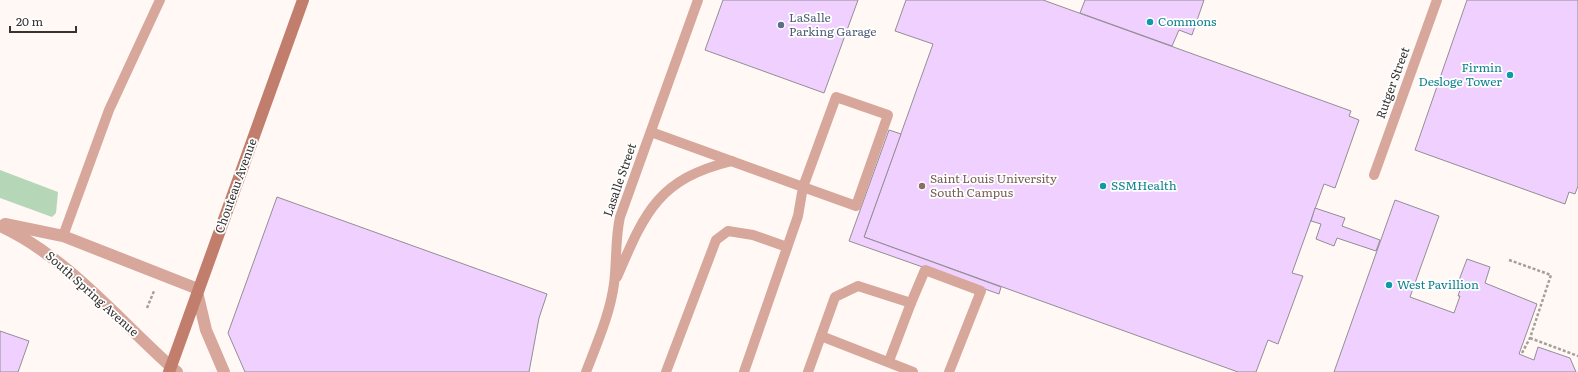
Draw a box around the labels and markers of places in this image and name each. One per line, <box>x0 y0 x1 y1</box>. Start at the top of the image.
place label: LaSalle Parking Garage <box>789 8 877 40</box>
place label: Commons <box>1158 12 1217 30</box>
marker: Commons <box>1145 17 1155 27</box>
marker: LaSalle Parking Garage <box>776 20 786 30</box>
place label: Firmin Desloge Tower <box>1418 58 1502 90</box>
marker: Firmin Desloge Tower <box>1505 70 1515 80</box>
place label: Saint Louis University South Campus <box>930 169 1057 201</box>
place label: SSMHealth <box>1111 176 1177 194</box>
marker: Saint Louis University South Campus <box>917 181 927 191</box>
marker: SSMHealth <box>1098 181 1108 191</box>
place label: West Pavillion <box>1397 275 1479 293</box>
marker: West Pavillion <box>1384 280 1394 290</box>

